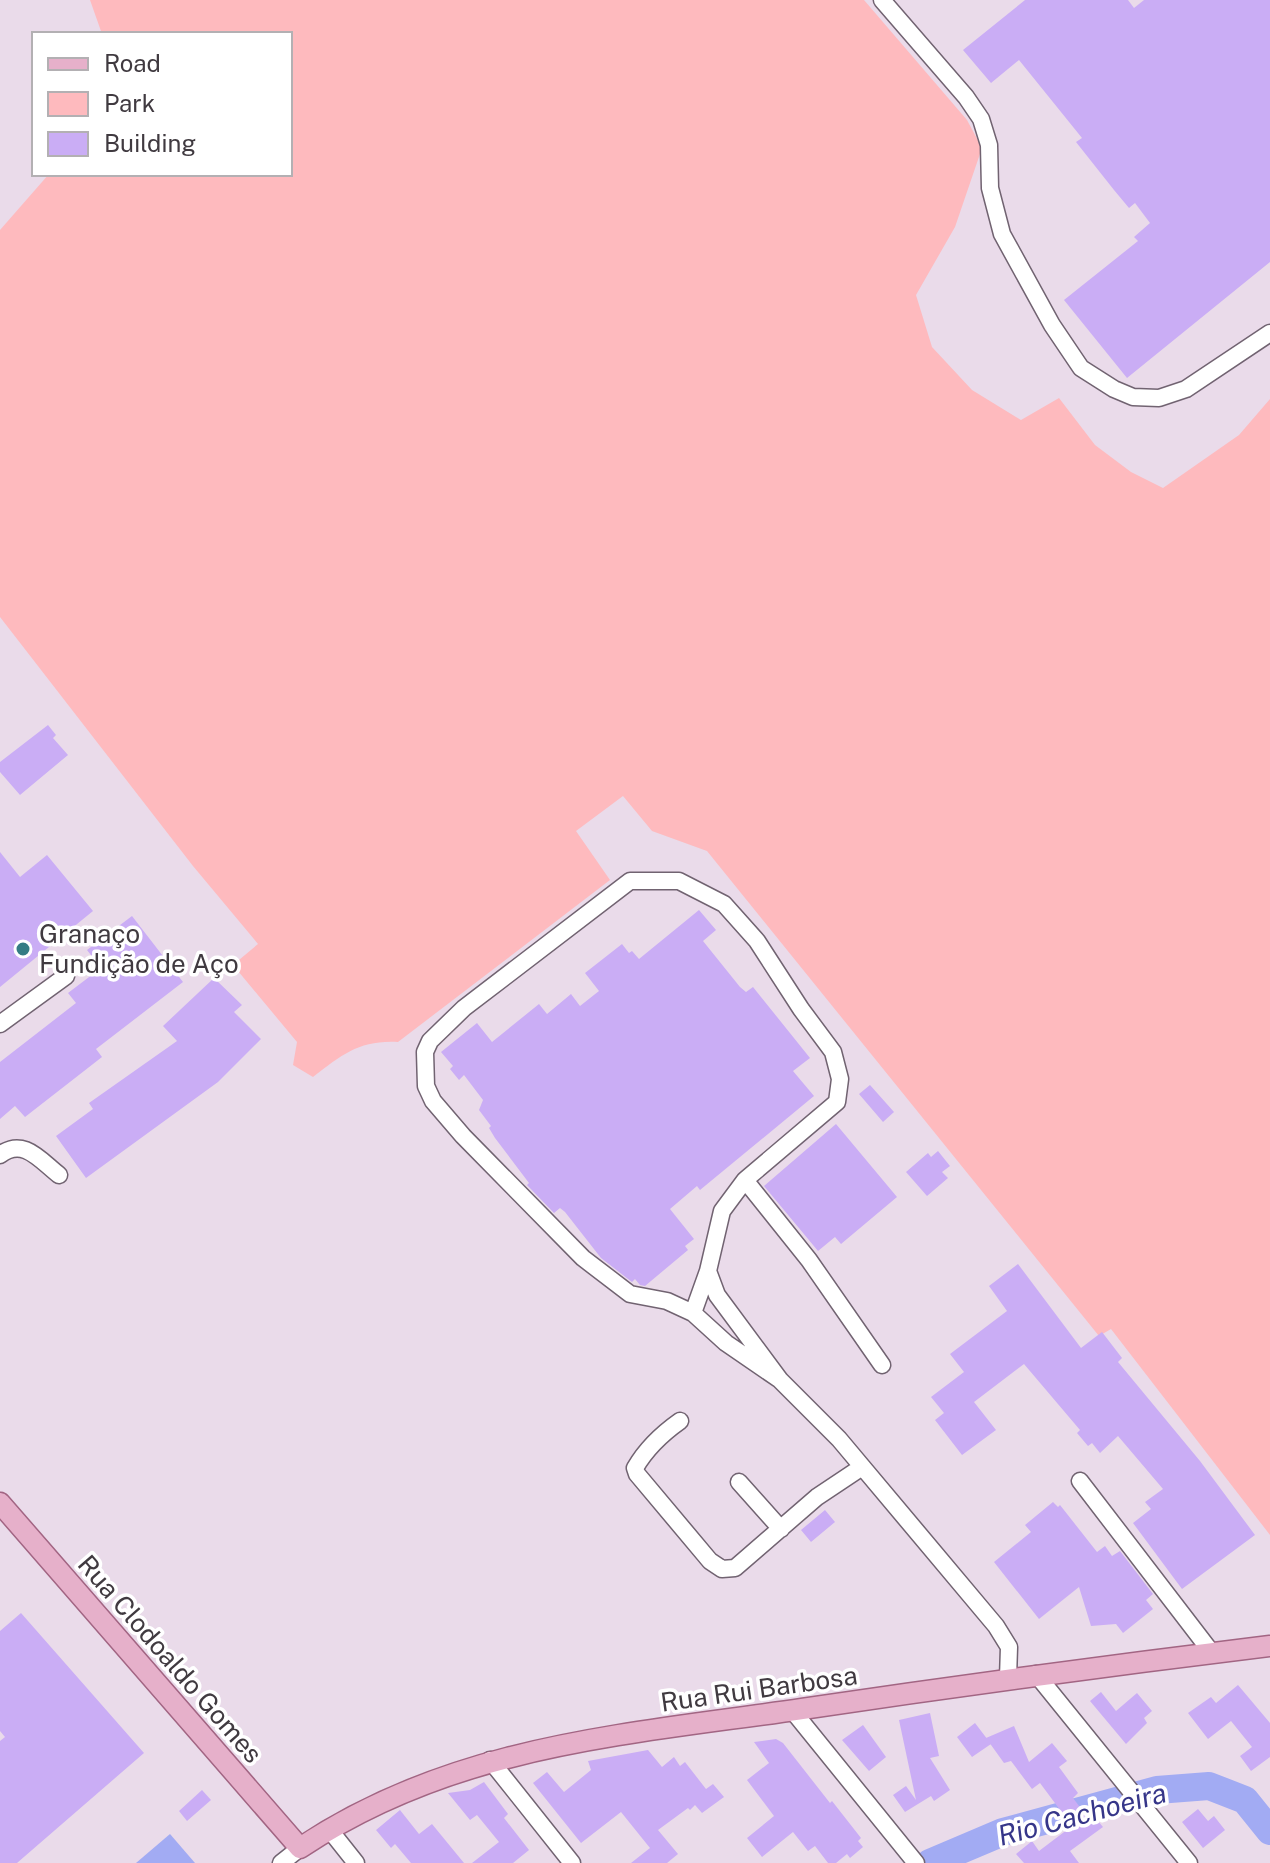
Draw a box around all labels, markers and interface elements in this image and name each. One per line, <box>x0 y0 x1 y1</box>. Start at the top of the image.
legend <box>32 32 292 176</box>
text: Road <box>104 49 161 77</box>
text: Park <box>104 89 155 117</box>
text: Building <box>104 129 196 157</box>
place label: Granaço Fundição de Aço <box>39 918 239 979</box>
marker: Granaço Fundição de Aço <box>14 940 32 958</box>
street label: Rua Clodoaldo Gomes <box>72 1548 269 1769</box>
street label: Rua Rui Barbosa <box>659 1659 859 1718</box>
water label: Rio Cachoeira <box>994 1775 1170 1852</box>

